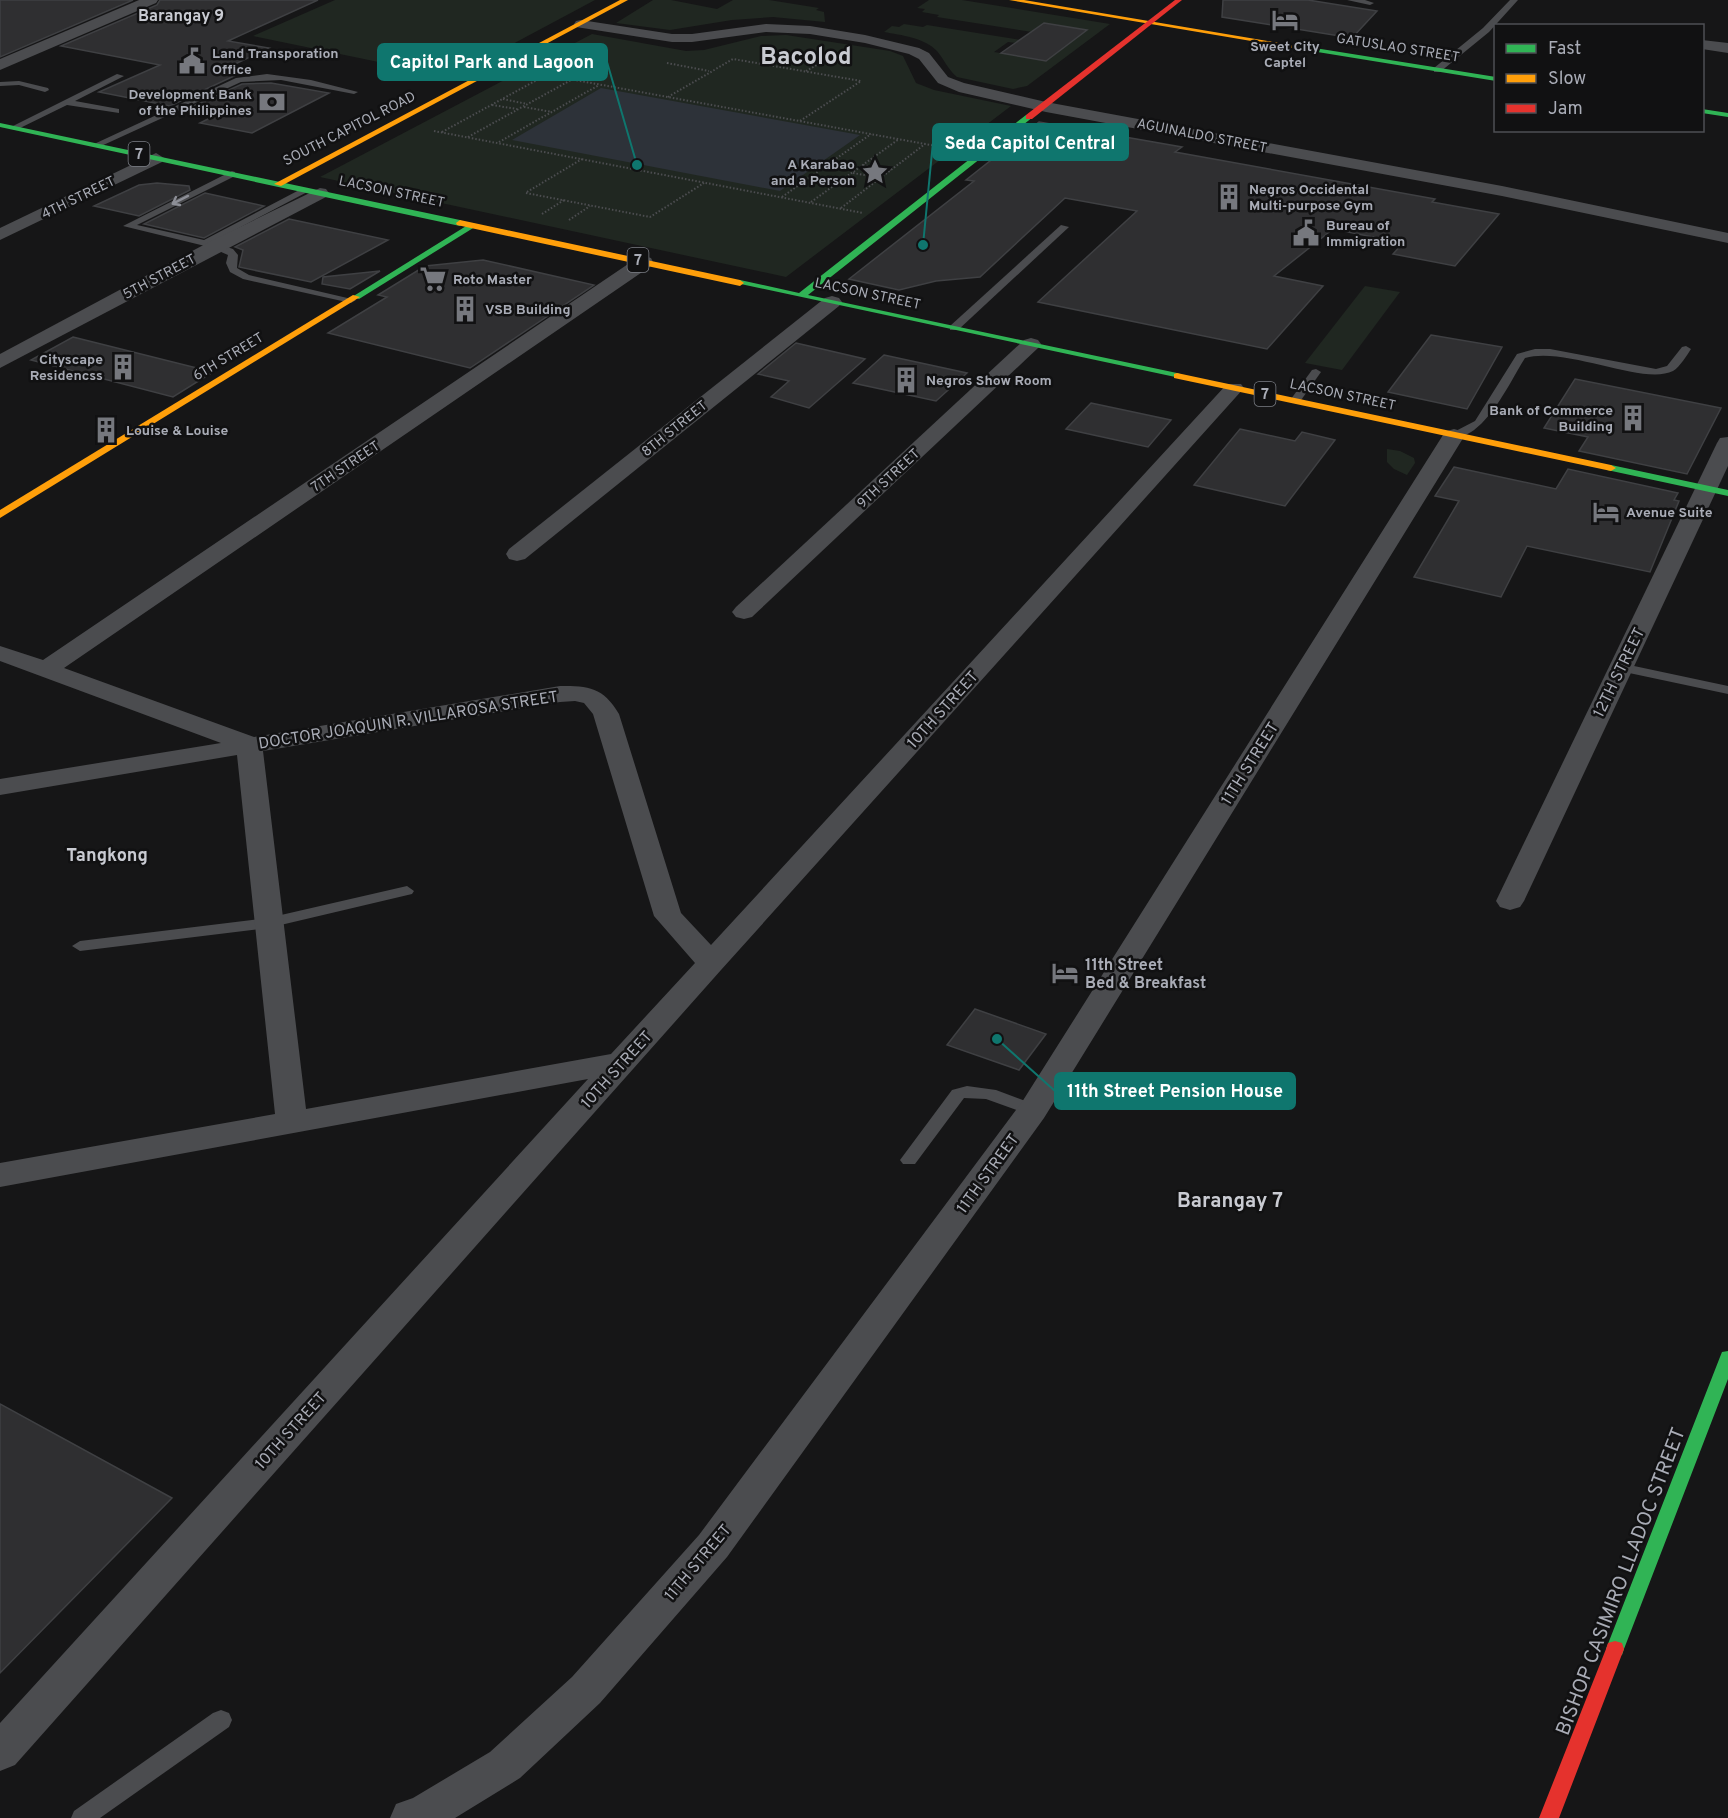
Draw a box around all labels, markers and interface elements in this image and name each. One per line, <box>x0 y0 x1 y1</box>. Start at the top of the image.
hotel icon: Sweet City Captel <box>1270 5 1300 35</box>
district label: Barangay 9 <box>138 7 224 27</box>
legend <box>1494 24 1704 132</box>
street label: GATUSLAO STREET <box>1335 30 1461 67</box>
text: Fast <box>1548 38 1581 61</box>
place label: Sweet City Captel <box>1250 39 1320 72</box>
district label: Bacolod <box>760 43 852 73</box>
callout: Capitol Park and Lagoon <box>378 44 607 80</box>
public building icon: Land Transporation Office <box>177 46 207 76</box>
place label: Land Transporation Office <box>212 46 339 79</box>
text: Capitol Park and Lagoon <box>390 52 594 75</box>
text: Slow <box>1548 68 1586 91</box>
place label: Development Bank of the Philippines <box>128 87 252 120</box>
bank icon: Development Bank of the Philippines <box>257 87 287 117</box>
street label: SOUTH CAPITOL ROAD <box>281 89 419 170</box>
text: Jam <box>1548 98 1583 121</box>
street label: AGUINALDO STREET <box>1135 116 1268 157</box>
callout: Seda Capitol Central <box>933 124 1128 160</box>
text: Seda Capitol Central <box>945 133 1115 156</box>
road number: 7 <box>128 142 150 166</box>
place label: A Karabao and a Person <box>771 157 855 190</box>
place icon: A Karabao and a Person <box>860 157 890 187</box>
street label: 4TH STREET <box>39 173 118 224</box>
street label: LACSON STREET <box>337 173 446 212</box>
building icon: Negros Occidental Multi-purpose Gym <box>1214 182 1244 212</box>
place label: Negros Occidental Multi-purpose Gym <box>1249 182 1373 215</box>
one-way arrow <box>171 195 189 206</box>
public building icon: Bureau of Immigration <box>1291 218 1321 248</box>
place label: Bureau of Immigration <box>1326 218 1405 251</box>
road number: 7 <box>628 248 648 272</box>
street label: 5TH STREET <box>120 251 199 304</box>
supermarket icon: Roto Master <box>418 264 448 294</box>
place label: Roto Master <box>453 272 532 289</box>
street label: LACSON STREET <box>813 275 922 314</box>
building icon: VSB Building <box>450 294 480 324</box>
place label: VSB Building <box>485 302 571 319</box>
street label: 6TH STREET <box>190 330 267 385</box>
place label: Cityscape Residencss <box>30 352 103 385</box>
building icon: Cityscape Residencss <box>108 352 138 382</box>
building icon: Negros Show Room <box>891 365 921 395</box>
place label: Negros Show Room <box>926 373 1052 390</box>
street label: LACSON STREET <box>1288 376 1397 415</box>
road number: 7 <box>1254 382 1276 406</box>
street label: 8TH STREET <box>639 397 711 461</box>
place label: Bank of Commerce Building <box>1489 403 1613 436</box>
building icon: Bank of Commerce Building <box>1618 403 1648 433</box>
building icon: Louise & Louise <box>91 415 121 445</box>
place label: Louise & Louise <box>126 423 228 440</box>
street label: 7TH STREET <box>308 438 383 496</box>
street label: 9TH STREET <box>854 446 924 512</box>
hotel icon: Avenue Suite <box>1591 497 1621 527</box>
place label: Avenue Suite <box>1626 505 1713 522</box>
street label: 12TH STREET <box>1589 625 1650 721</box>
street label: 10TH STREET <box>903 667 984 753</box>
street label: DOCTOR JOAQUIN R. VILLAROSA STREET <box>257 687 560 755</box>
street label: 11TH STREET <box>1217 719 1284 809</box>
district label: Tangkong <box>66 845 148 868</box>
place label: 11th Street Bed & Breakfast <box>1085 956 1206 994</box>
hotel icon: 11th Street Bed & Breakfast <box>1050 958 1080 988</box>
street label: 10TH STREET <box>577 1027 658 1113</box>
callout: 11th Street Pension House <box>1055 1073 1295 1109</box>
text: 11th Street Pension House <box>1067 1081 1283 1104</box>
street label: 11TH STREET <box>953 1130 1024 1218</box>
district label: Barangay 7 <box>1177 1189 1283 1215</box>
street label: 10TH STREET <box>251 1388 332 1474</box>
street label: BISHOP CASIMIRO LLADOC STREET <box>1551 1424 1693 1739</box>
street label: 11TH STREET <box>661 1521 736 1606</box>

